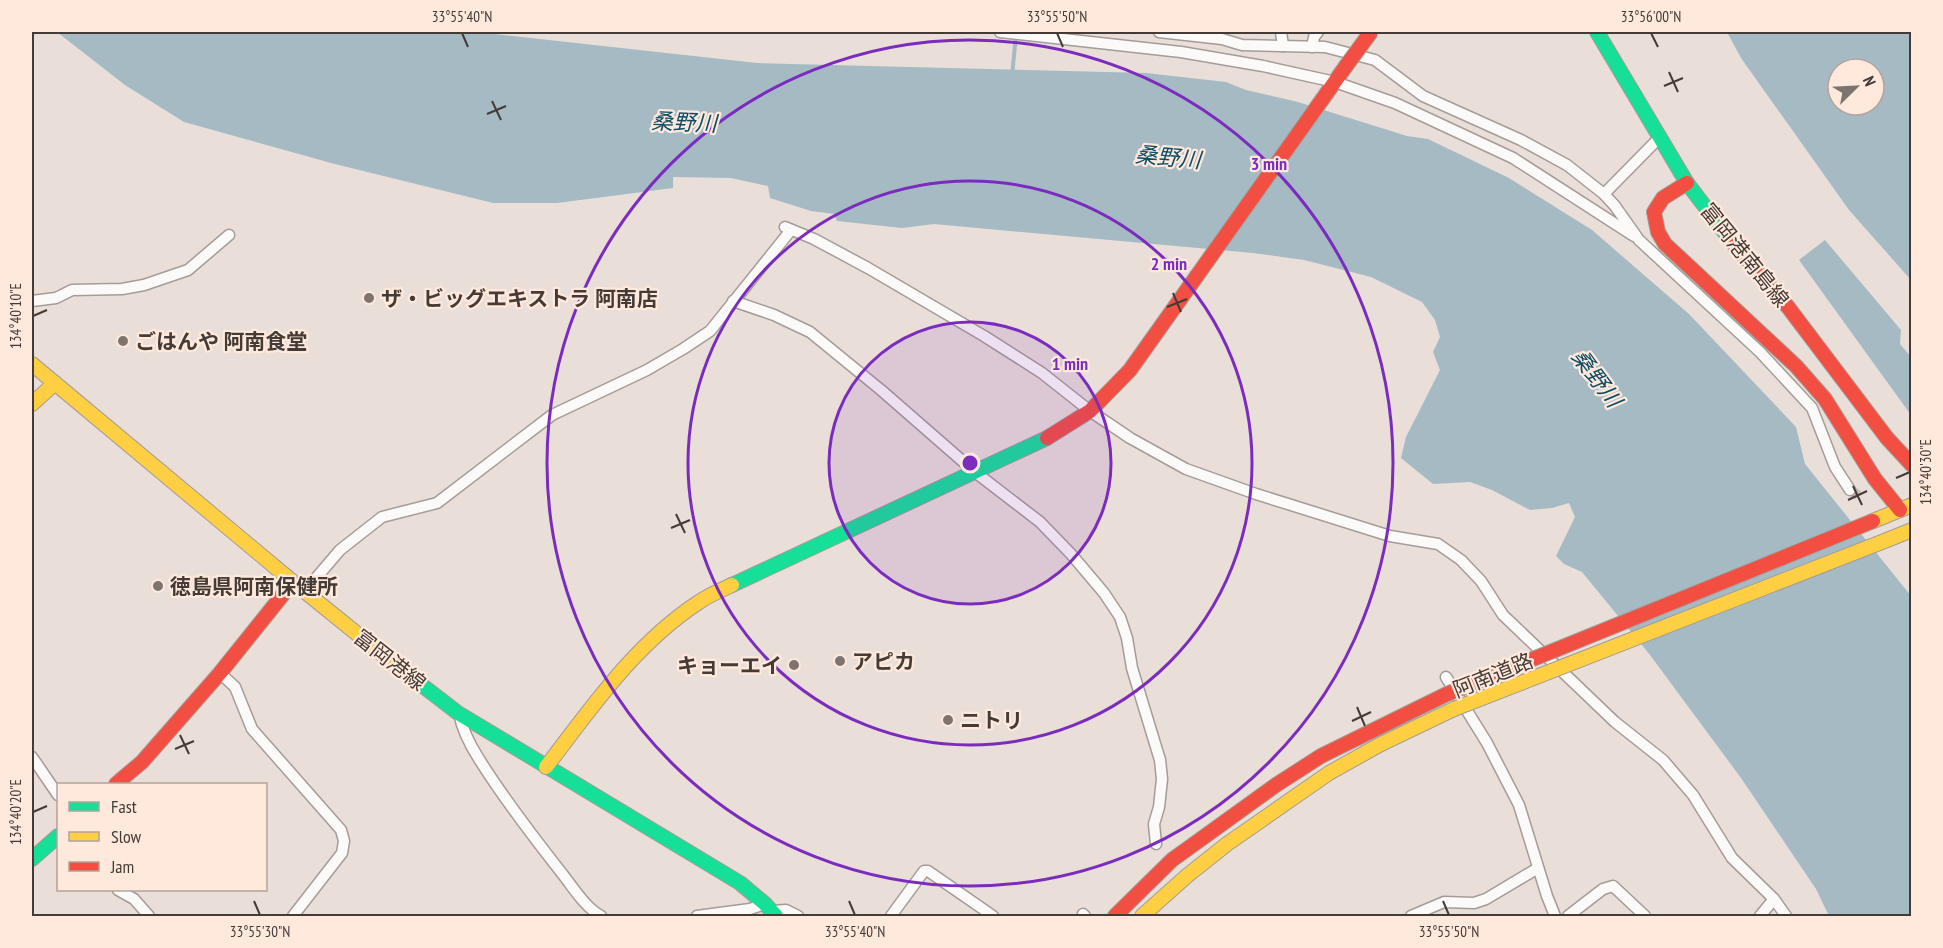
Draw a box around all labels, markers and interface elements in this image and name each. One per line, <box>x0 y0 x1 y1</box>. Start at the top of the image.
text: 33°55'40"N <box>432 7 492 26</box>
text: 33°55'50"N <box>1027 7 1087 26</box>
text: 33°56'00"N <box>1621 7 1681 26</box>
north arrow <box>1826 57 1886 117</box>
text: N <box>1859 73 1881 89</box>
water label: 桑野川 <box>651 107 719 137</box>
water label: 桑野川 <box>1134 140 1204 174</box>
text: 3 min <box>1251 152 1287 175</box>
street label: 富岡港南島線 <box>1695 198 1795 312</box>
text: 2 min <box>1151 252 1187 275</box>
text: 134°40'10"E <box>6 283 25 349</box>
place label: ザ・ビッグエキストラ 阿南店 <box>381 285 658 312</box>
marker: ザ・ビッグエキストラ 阿南店 <box>362 291 376 305</box>
place label: ごはんや 阿南食堂 <box>135 328 307 355</box>
marker: ごはんや 阿南食堂 <box>116 334 130 348</box>
water label: 桑野川 <box>1566 343 1629 414</box>
text: 1 min <box>1052 352 1088 375</box>
text: 134°40'30"E <box>1916 439 1935 505</box>
centre of rings <box>960 453 980 473</box>
place label: 徳島県阿南保健所 <box>170 573 338 600</box>
marker: 徳島県阿南保健所 <box>151 579 165 593</box>
street label: 富岡港線 <box>349 624 431 696</box>
street label: 阿南道路 <box>1449 647 1537 703</box>
place label: アピカ <box>852 648 915 675</box>
place label: キョーエイ <box>677 652 782 679</box>
marker: アピカ <box>833 654 847 668</box>
marker: キョーエイ <box>787 658 801 672</box>
place label: ニトリ <box>960 707 1023 734</box>
marker: ニトリ <box>941 713 955 727</box>
text: 134°40'20"E <box>6 779 25 845</box>
legend <box>57 783 267 891</box>
text: Fast <box>111 795 137 818</box>
text: Slow <box>111 825 142 848</box>
text: Jam <box>110 855 134 878</box>
text: 33°55'30"N <box>230 922 290 941</box>
text: 33°55'40"N <box>825 922 885 941</box>
text: 33°55'50"N <box>1419 922 1479 941</box>

